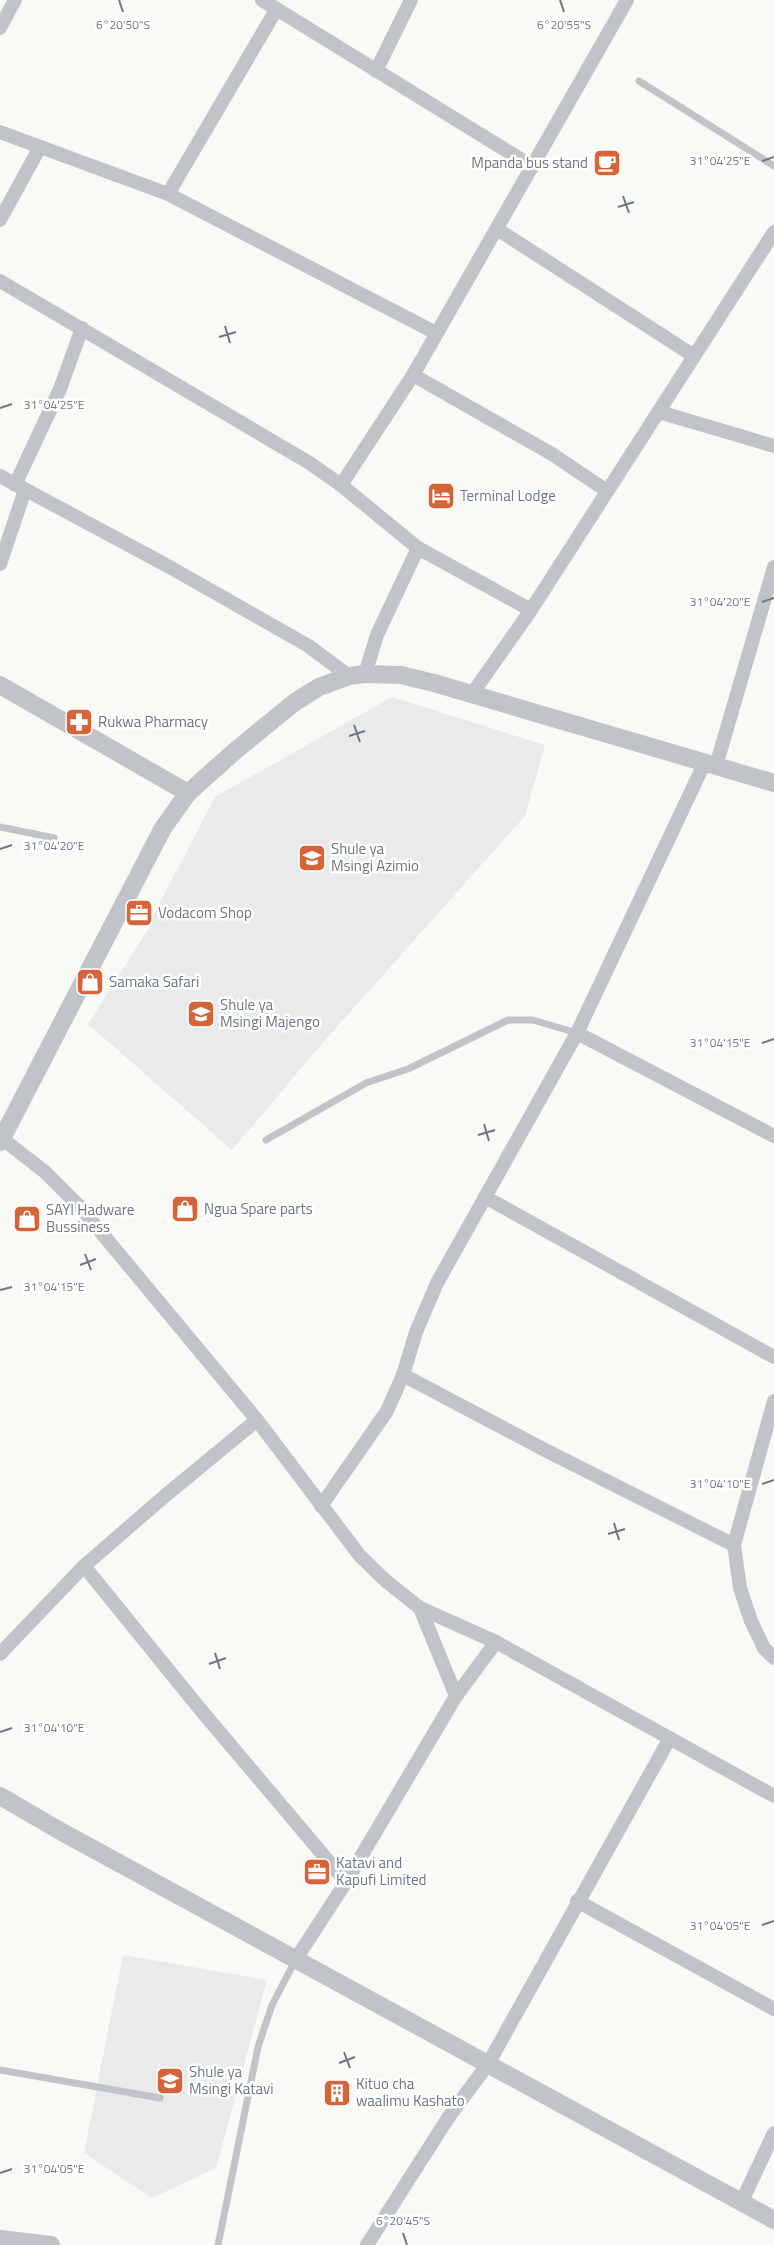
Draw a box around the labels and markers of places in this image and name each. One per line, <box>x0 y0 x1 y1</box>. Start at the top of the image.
cafe icon: Mpanda bus stand <box>592 148 622 178</box>
place label: Mpanda bus stand <box>471 151 588 174</box>
hotel icon: Terminal Lodge <box>426 481 456 511</box>
place label: Terminal Lodge <box>460 484 556 507</box>
pharmacy icon: Rukwa Pharmacy <box>64 707 94 737</box>
place label: Rukwa Pharmacy <box>98 710 208 733</box>
place label: Shule ya Msingi Azimio <box>331 837 419 877</box>
school or university icon: Shule ya Msingi Azimio <box>297 843 327 873</box>
office icon: Vodacom Shop <box>124 898 154 928</box>
place label: Vodacom Shop <box>158 901 252 924</box>
shop icon: Samaka Safari <box>75 967 105 997</box>
place label: Samaka Safari <box>109 970 199 993</box>
place label: Shule ya Msingi Majengo <box>220 993 320 1033</box>
school or university icon: Shule ya Msingi Majengo <box>186 999 216 1029</box>
shop icon: Ngua Spare parts <box>170 1194 200 1224</box>
place label: Ngua Spare parts <box>204 1197 313 1220</box>
place label: SAYI Hadware Bussiness <box>46 1198 134 1238</box>
shop icon: SAYI Hadware Bussiness <box>12 1204 42 1234</box>
place label: Katavi and Kapufi Limited <box>336 1851 427 1891</box>
office icon: Katavi and Kapufi Limited <box>302 1857 332 1887</box>
place label: Shule ya Msingi Katavi <box>189 2060 273 2100</box>
school or university icon: Shule ya Msingi Katavi <box>155 2066 185 2096</box>
place label: Kituo cha waalimu Kashato <box>356 2072 465 2112</box>
building icon: Kituo cha waalimu Kashato <box>322 2078 352 2108</box>

